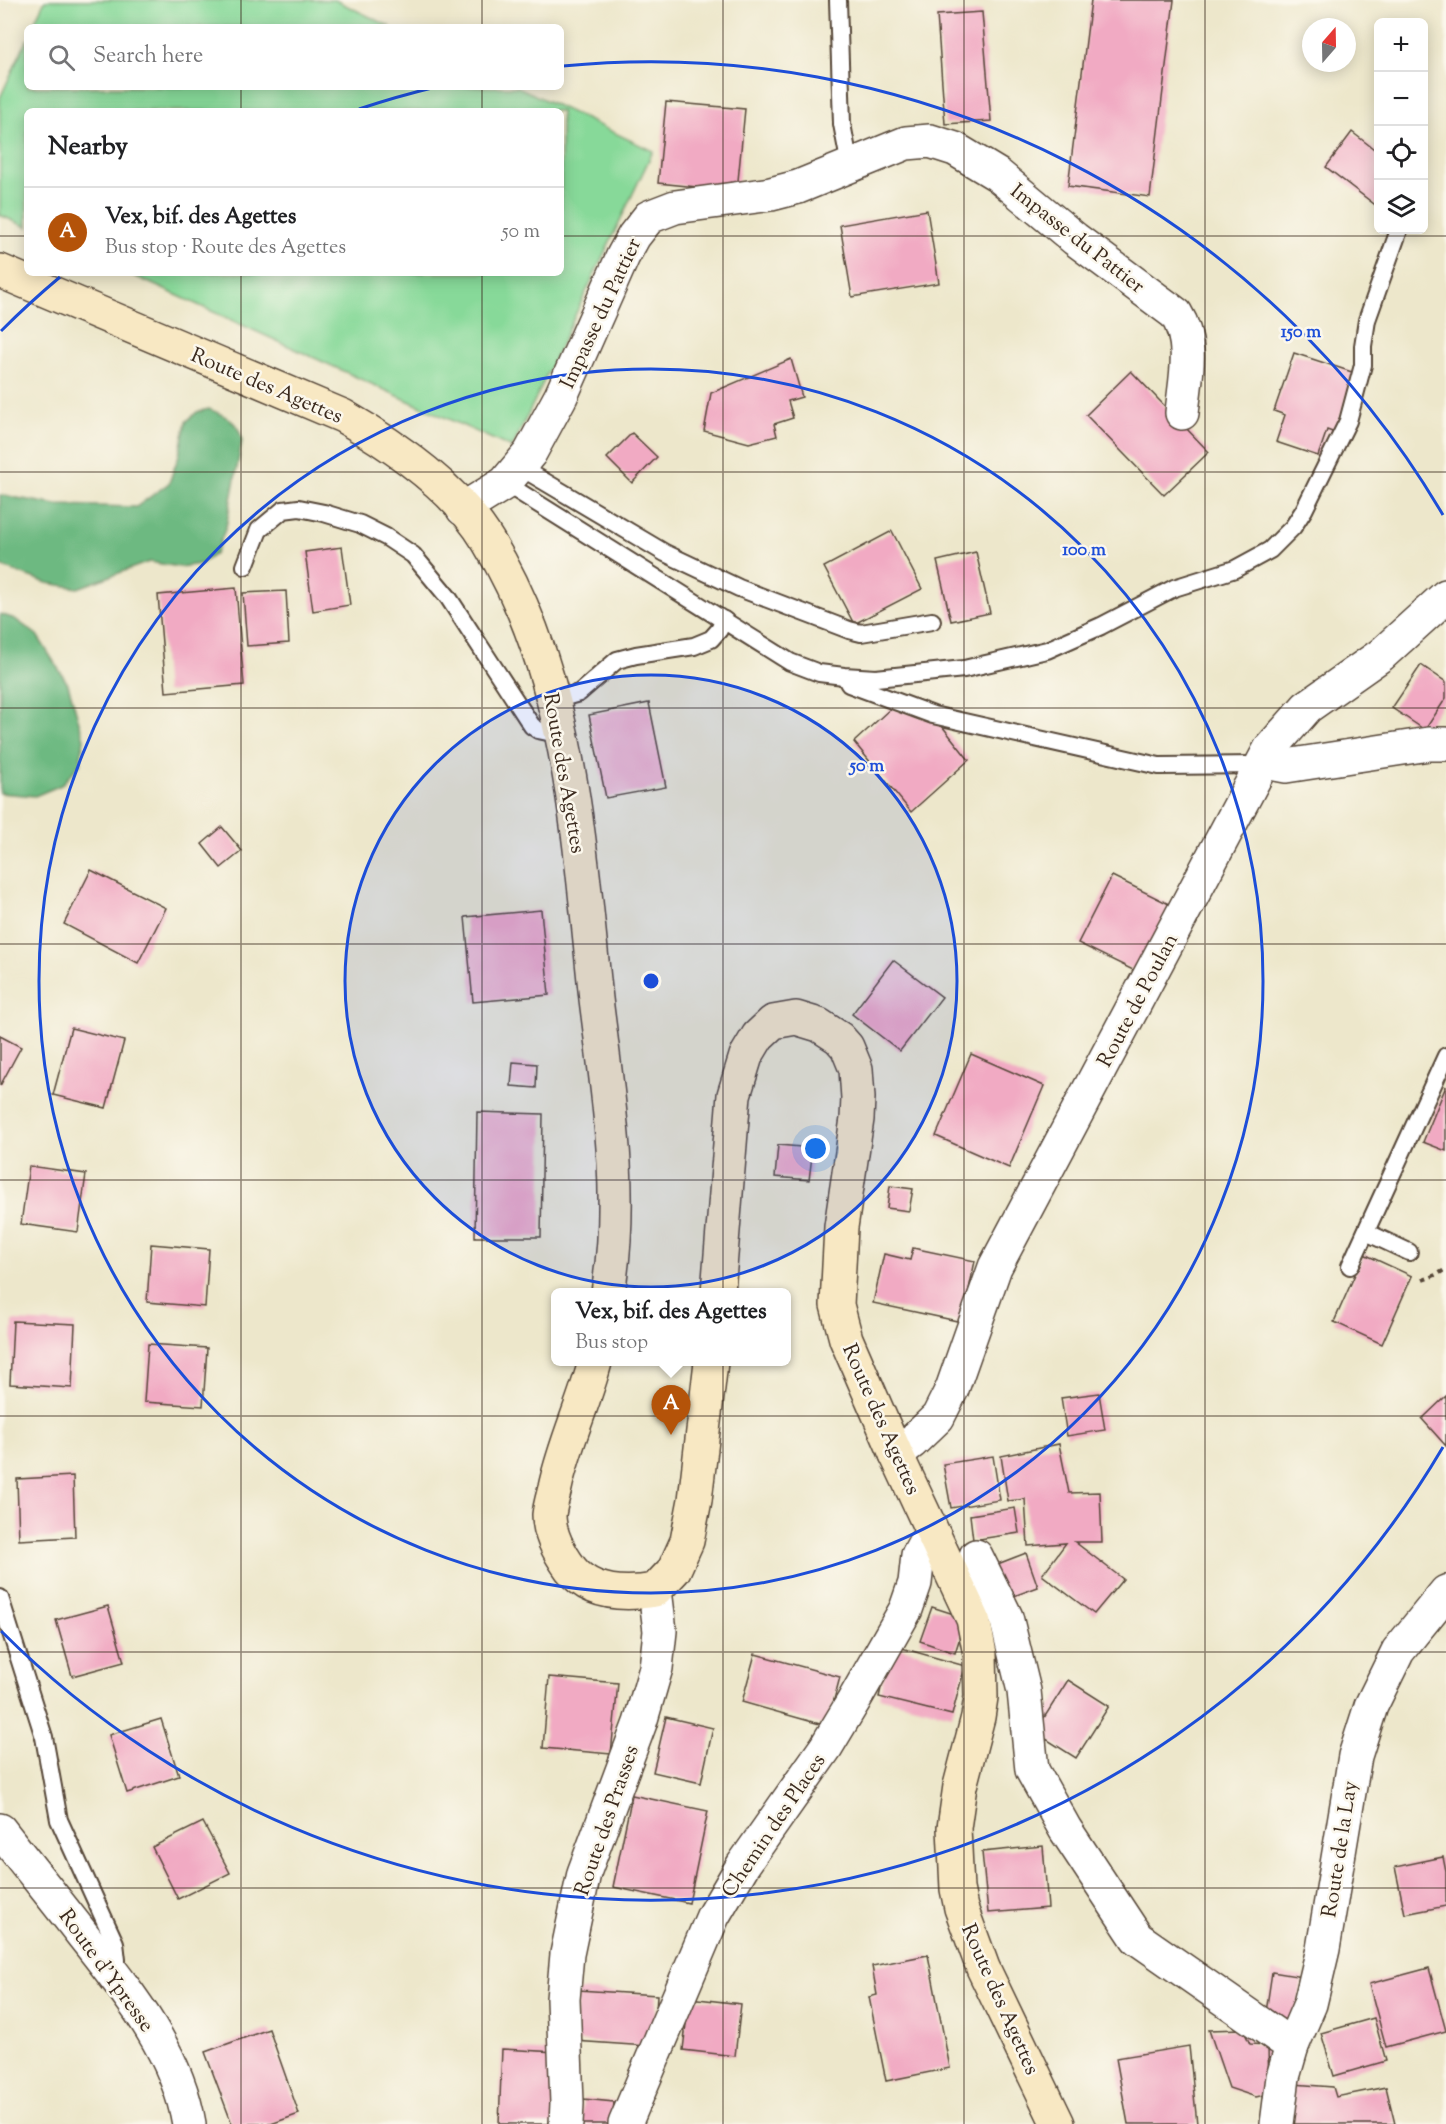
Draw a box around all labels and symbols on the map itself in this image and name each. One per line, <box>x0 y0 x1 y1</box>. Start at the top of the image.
north arrow <box>1302 18 1356 72</box>
street label: Impasse du Pattier <box>1003 177 1150 302</box>
street label: Impasse du Pattier <box>554 233 650 394</box>
text: 150 m <box>1281 320 1321 346</box>
street label: Route des Agettes <box>186 341 347 432</box>
text: 100 m <box>1062 538 1106 564</box>
street label: Route des Agettes <box>534 691 592 856</box>
text: 50 m <box>848 754 884 780</box>
street label: Route de Poulan <box>1091 929 1187 1073</box>
centre of rings <box>641 971 661 991</box>
your location <box>801 1134 830 1163</box>
street label: Route des Agettes <box>833 1339 927 1500</box>
pin: A <box>652 1386 690 1435</box>
street label: Route des Prasses <box>568 1741 648 1900</box>
street label: Chemin des Places <box>715 1748 834 1904</box>
street label: Route de la Lay <box>1315 1778 1367 1920</box>
street label: Route d'Ypresse <box>50 1903 160 2039</box>
street label: Route des Agettes <box>952 1919 1046 2080</box>

